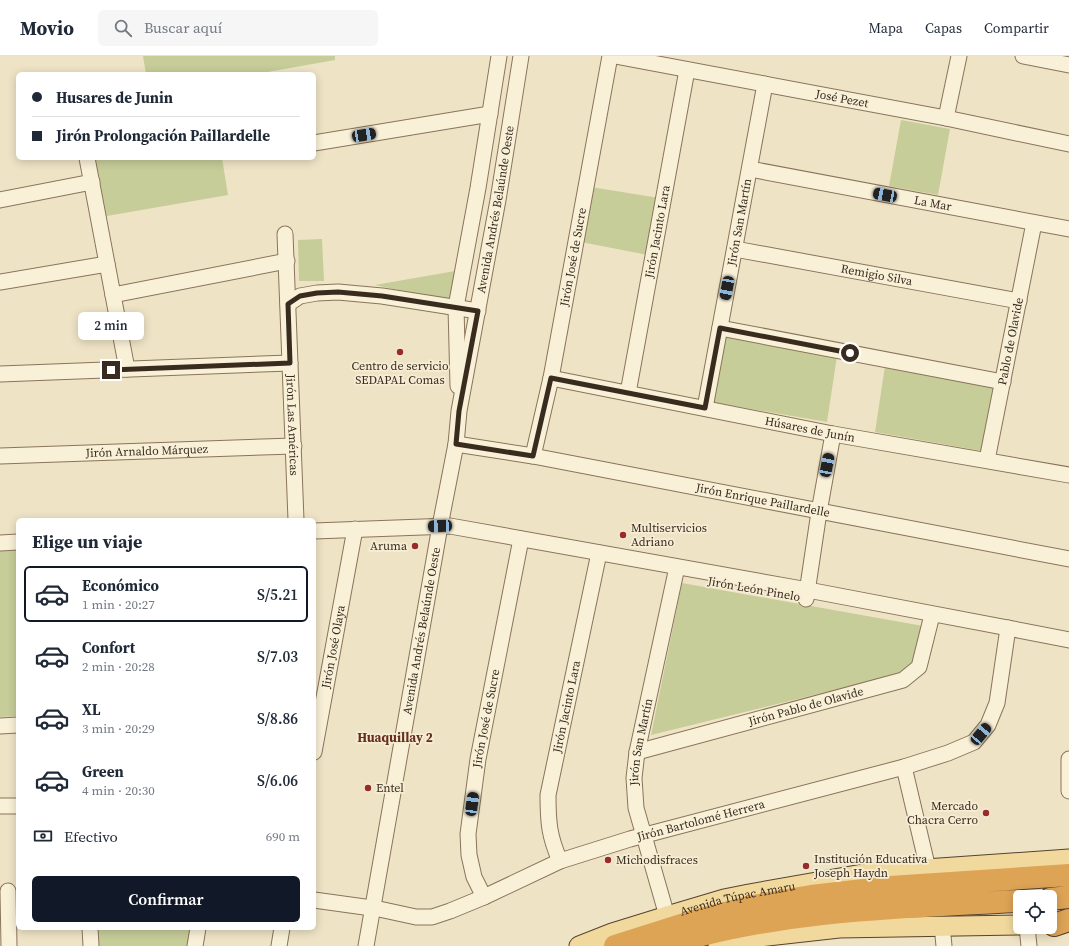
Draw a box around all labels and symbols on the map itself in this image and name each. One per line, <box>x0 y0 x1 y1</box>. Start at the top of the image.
street label: José Pezet <box>813 86 870 111</box>
street label: Avenida Andrés Belaúnde Oeste <box>473 124 518 295</box>
car <box>351 127 377 143</box>
street label: Jirón San Martín <box>723 177 755 268</box>
street label: Jirón Jacinto Lara <box>641 183 674 280</box>
car <box>872 187 898 203</box>
street label: La Mar <box>913 192 953 215</box>
street label: Jirón José de Sucre <box>556 206 590 309</box>
street label: Remigio Silva <box>840 261 915 290</box>
car <box>719 275 735 301</box>
street label: Pablo de Olavide <box>994 296 1027 387</box>
callout: 2 min <box>78 312 144 340</box>
route start <box>841 344 859 362</box>
marker: Centro de servicio SEDAPAL Comas <box>395 347 405 357</box>
place label: Centro de servicio SEDAPAL Comas <box>351 358 449 388</box>
route end <box>102 361 120 379</box>
street label: Jirón Las Américas <box>282 373 302 476</box>
street label: Húsares de Junín <box>763 413 856 446</box>
street label: Jirón Arnaldo Márquez <box>84 441 209 461</box>
car <box>819 452 835 478</box>
street label: Jirón Enrique Paillardelle <box>693 479 831 521</box>
car <box>428 520 452 532</box>
place label: Multiservicios Adriano <box>631 520 707 550</box>
marker: Multiservicios Adriano <box>618 530 628 540</box>
place label: Aruma <box>370 538 408 554</box>
marker: Aruma <box>410 541 420 551</box>
street label: Avenida Andrés Belaúnde Oeste <box>399 546 444 716</box>
street label: Jirón León Pinelo <box>705 573 802 605</box>
street label: Jirón José Olaya <box>318 603 349 691</box>
street label: Jirón Jacinto Lara <box>549 658 584 755</box>
street label: Jirón José de Sucre <box>469 668 503 770</box>
street label: Jirón Pablo de Olavide <box>746 683 865 730</box>
street label: Jirón San Martín <box>626 697 656 787</box>
car <box>969 721 993 747</box>
district label: Huaquillay 2 <box>357 729 433 746</box>
place label: Entel <box>376 780 404 796</box>
marker: Entel <box>363 783 373 793</box>
car <box>464 791 480 817</box>
street label: Jirón Bartolomé Herrera <box>634 796 767 845</box>
place label: Mercado Chacra Cerro <box>907 798 978 828</box>
marker: Mercado Chacra Cerro <box>981 808 991 818</box>
place label: Institución Educativa Joseph Haydn <box>813 851 928 881</box>
place label: Michodisfraces <box>616 852 698 868</box>
marker: Michodisfraces <box>603 855 613 865</box>
marker: Institución Educativa Joseph Haydn <box>801 861 811 871</box>
street label: Avenida Túpac Amaru <box>678 878 797 920</box>

